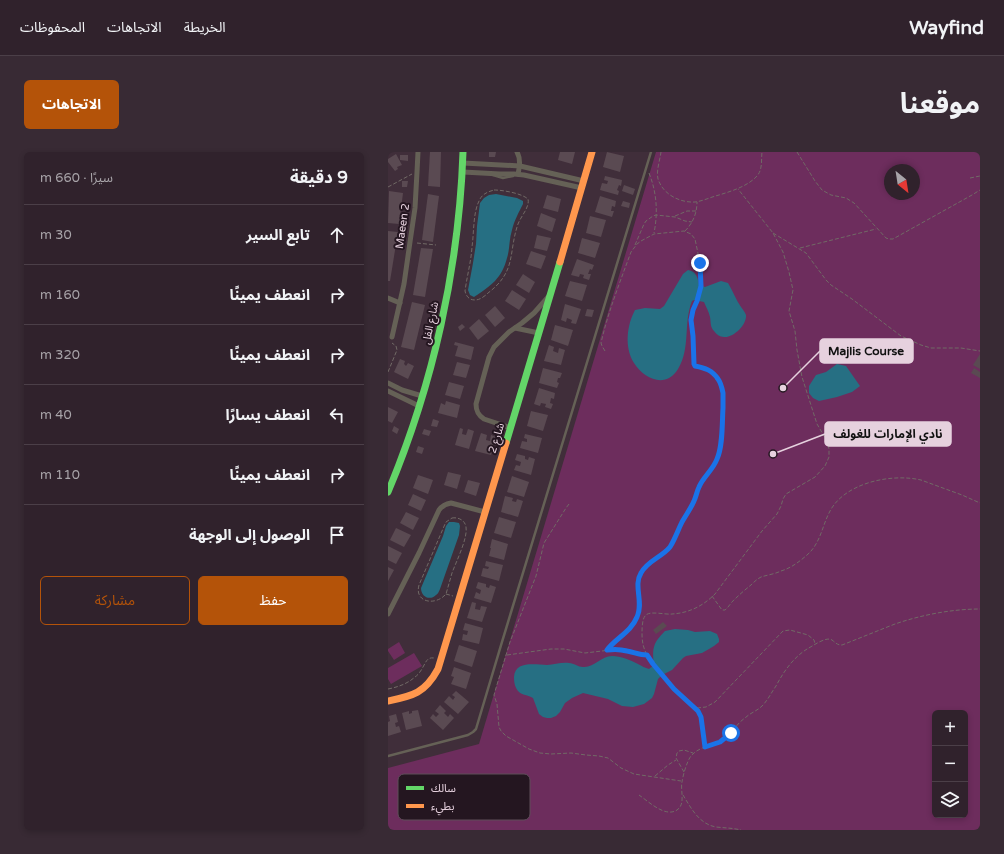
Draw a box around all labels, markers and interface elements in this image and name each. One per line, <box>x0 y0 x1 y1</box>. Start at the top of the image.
text: Wayfind <box>909 17 984 39</box>
text: المحفوظات <box>20 19 85 36</box>
text: الاتجاهات <box>107 19 162 36</box>
text: الخريطة <box>184 19 226 36</box>
button: الاتجاهات <box>24 80 119 129</box>
text: موقعنا <box>900 87 980 121</box>
north arrow <box>884 164 920 200</box>
text: 9 دقيقة <box>290 167 348 188</box>
text: سيرًا · 660 m <box>40 170 113 186</box>
street label: Maeen 2 <box>393 202 412 250</box>
icon: ahead <box>326 224 348 246</box>
text: تابع السير <box>246 226 310 244</box>
text: 30 m <box>40 227 72 243</box>
route end <box>691 254 709 272</box>
icon: right <box>326 284 348 306</box>
text: انعطف يمينًا <box>229 286 310 304</box>
text: 160 m <box>40 287 80 303</box>
street label: شارع الفل <box>420 300 442 346</box>
callout: Majlis Course <box>820 339 913 363</box>
icon: right <box>326 344 348 366</box>
text: Majlis Course <box>828 344 904 359</box>
text: انعطف يمينًا <box>229 346 310 364</box>
text: 320 m <box>40 347 80 363</box>
icon: left <box>326 404 348 426</box>
text: انعطف يسارًا <box>226 406 310 424</box>
text: 40 m <box>40 407 72 423</box>
street label: شارع 2 <box>486 421 508 455</box>
callout: نادي الإمارات للغولف <box>825 422 951 446</box>
text: نادي الإمارات للغولف <box>833 427 943 444</box>
icon: right <box>326 464 348 486</box>
text: انعطف يمينًا <box>229 466 310 484</box>
text: 110 m <box>40 467 80 483</box>
icon: arrive <box>326 524 348 546</box>
text: الوصول إلى الوجهة <box>189 526 310 544</box>
button: مشاركة <box>40 576 190 625</box>
button: حفظ <box>198 576 348 625</box>
map controls <box>932 710 968 818</box>
button: + <box>932 710 968 746</box>
route start <box>722 724 740 742</box>
button: − <box>932 746 968 782</box>
legend <box>398 774 530 820</box>
text: سالك <box>431 782 456 795</box>
button: layers <box>932 782 968 818</box>
text: بطيء <box>431 800 454 816</box>

